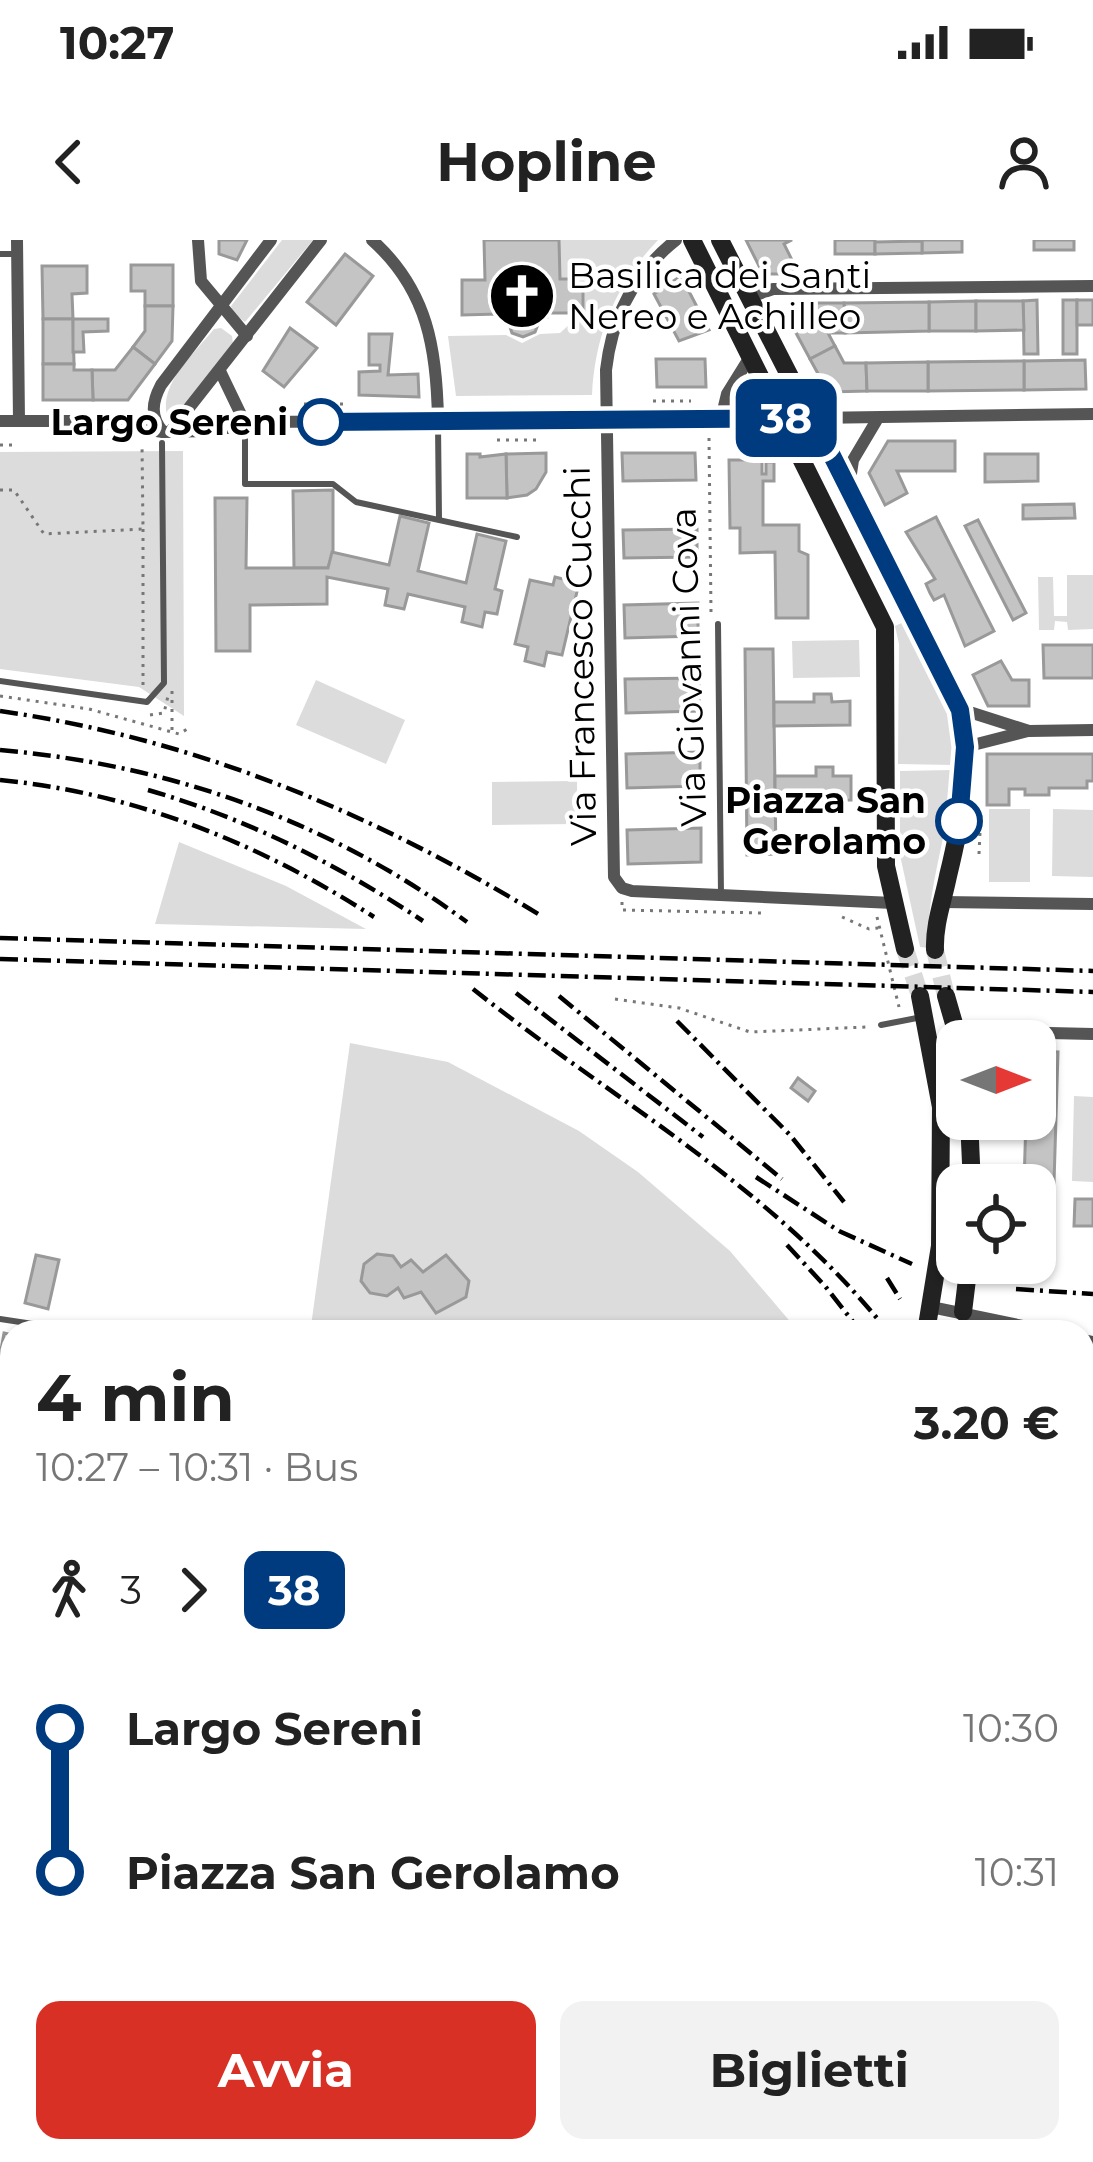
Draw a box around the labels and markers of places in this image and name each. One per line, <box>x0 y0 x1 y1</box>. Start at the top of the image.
place label: Basilica dei Santi Nereo e Achilleo <box>568 253 871 338</box>
church icon: Basilica dei Santi Nereo e Achilleo <box>487 261 557 331</box>
place label: Largo Sereni <box>50 400 288 444</box>
marker: Largo Sereni <box>299 400 343 444</box>
place label: Piazza San Gerolamo <box>725 778 926 863</box>
marker: Piazza San Gerolamo <box>937 799 981 843</box>

